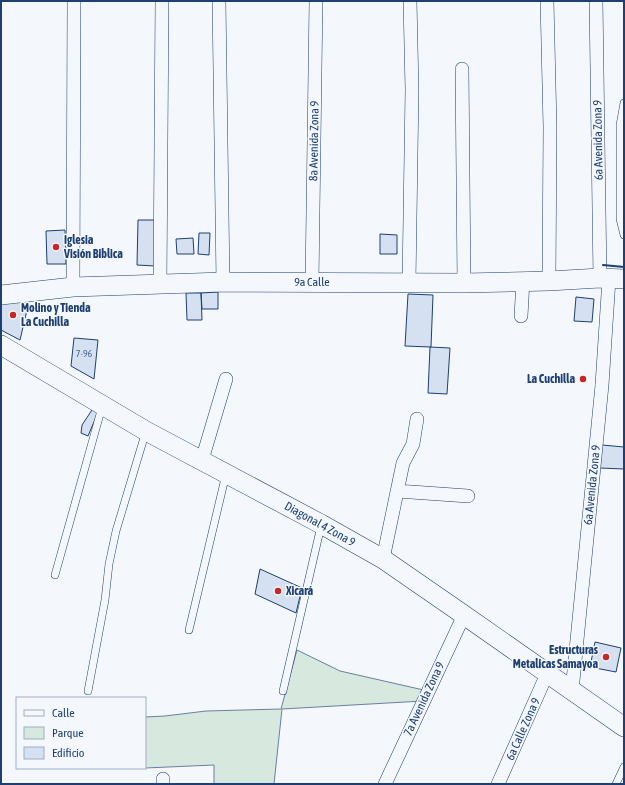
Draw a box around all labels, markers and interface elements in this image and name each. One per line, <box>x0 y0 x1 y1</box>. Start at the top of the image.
street label: 6a Avenida Zona 9 <box>590 99 606 180</box>
street label: 8a Avenida Zona 9 <box>306 100 322 181</box>
place label: Iglesia Visión Biblica <box>63 233 123 261</box>
marker: Iglesia Visión Biblica <box>51 242 61 252</box>
street label: 9a Calle <box>294 275 330 289</box>
place label: Molino y Tienda La Cuchilla <box>21 301 91 329</box>
marker: Molino y Tienda La Cuchilla <box>8 310 18 320</box>
house number: 7-96 <box>76 348 93 359</box>
place label: La Cuchilla <box>527 372 575 386</box>
marker: La Cuchilla <box>578 374 588 384</box>
street label: 6a Avenida Zona 9 <box>581 444 603 526</box>
street label: Diagonal 4 Zona 9 <box>282 499 358 549</box>
place label: Xicará <box>285 584 313 598</box>
marker: Xicará <box>273 586 283 596</box>
place label: Estructuras Metalicas Samayoa <box>513 643 599 671</box>
marker: Estructuras Metalicas Samayoa <box>601 652 611 662</box>
street label: 7a Avenida Zona 9 <box>401 659 447 738</box>
street label: 6a Calle Zona 9 <box>503 695 543 762</box>
legend <box>16 697 146 769</box>
text: Calle <box>52 706 75 720</box>
text: Parque <box>52 726 84 740</box>
text: Edificio <box>52 746 85 760</box>

